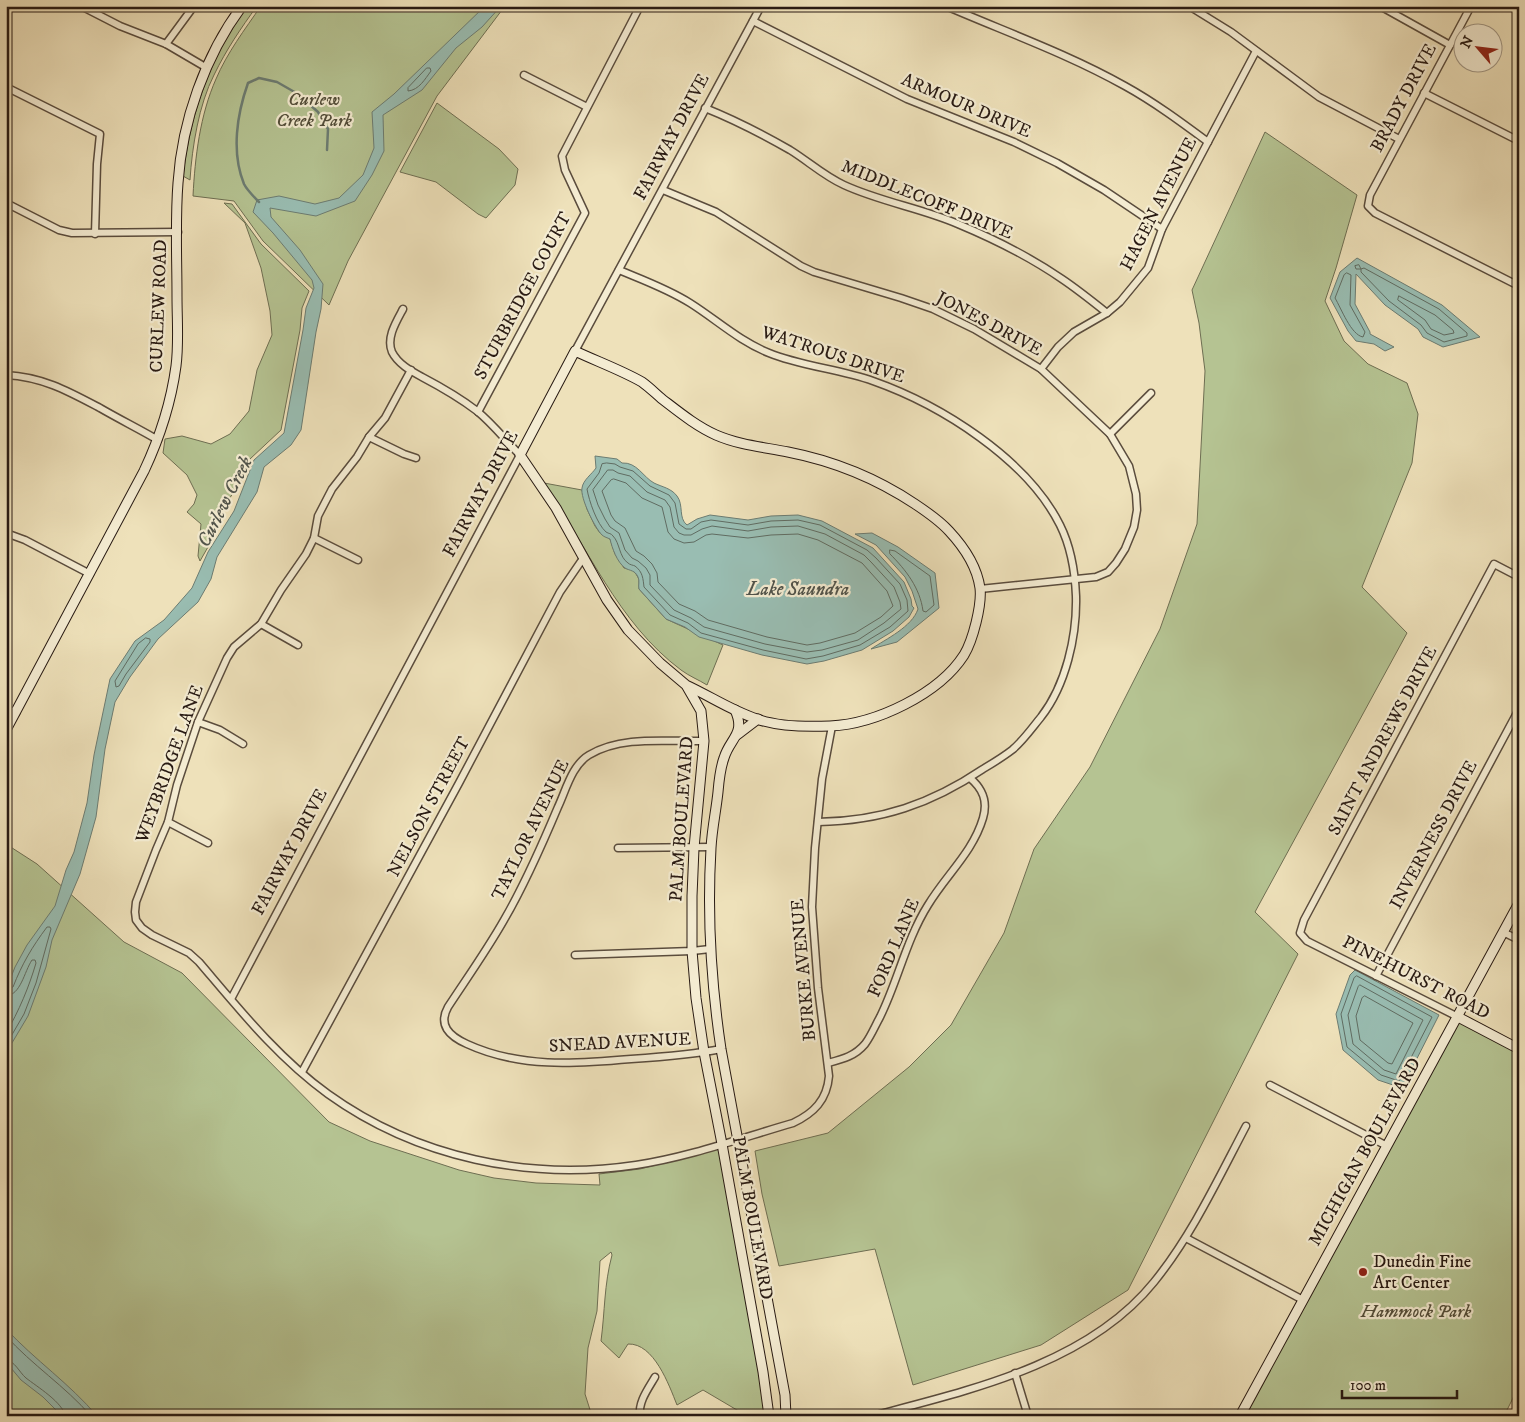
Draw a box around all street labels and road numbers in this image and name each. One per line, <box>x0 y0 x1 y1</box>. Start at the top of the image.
street label: BRADY DRIVE <box>1366 40 1442 156</box>
street label: ARMOUR DRIVE <box>898 69 1034 143</box>
street label: FAIRWAY DRIVE <box>629 70 715 204</box>
street label: HAGEN AVENUE <box>1116 133 1202 274</box>
street label: MIDDLECOFF DRIVE <box>838 155 1016 245</box>
street label: STURBRIDGE COURT <box>470 208 577 383</box>
street label: CURLEW ROAD <box>146 239 172 373</box>
street label: JONES DRIVE <box>930 286 1046 361</box>
street label: WATROUS DRIVE <box>758 321 907 389</box>
street label: FAIRWAY DRIVE <box>438 427 524 561</box>
street label: SAINT ANDREWS DRIVE <box>1324 642 1442 839</box>
street label: WEYBRIDGE LANE <box>131 682 209 847</box>
street label: NELSON STREET <box>383 733 475 881</box>
street label: PALM BOULEVARD <box>665 735 699 903</box>
street label: TAYLOR AVENUE <box>487 756 575 904</box>
street label: INVERNESS DRIVE <box>1385 757 1483 913</box>
street label: FAIRWAY DRIVE <box>247 785 333 919</box>
street label: FORD LANE <box>863 895 925 1001</box>
street label: BURKE AVENUE <box>787 898 821 1042</box>
street label: PINEHURST ROAD <box>1339 931 1493 1025</box>
street label: SNEAD AVENUE <box>548 1028 692 1058</box>
street label: MICHIGAN BOULEVARD <box>1304 1054 1426 1250</box>
street label: PALM BOULEVARD <box>727 1134 777 1302</box>

